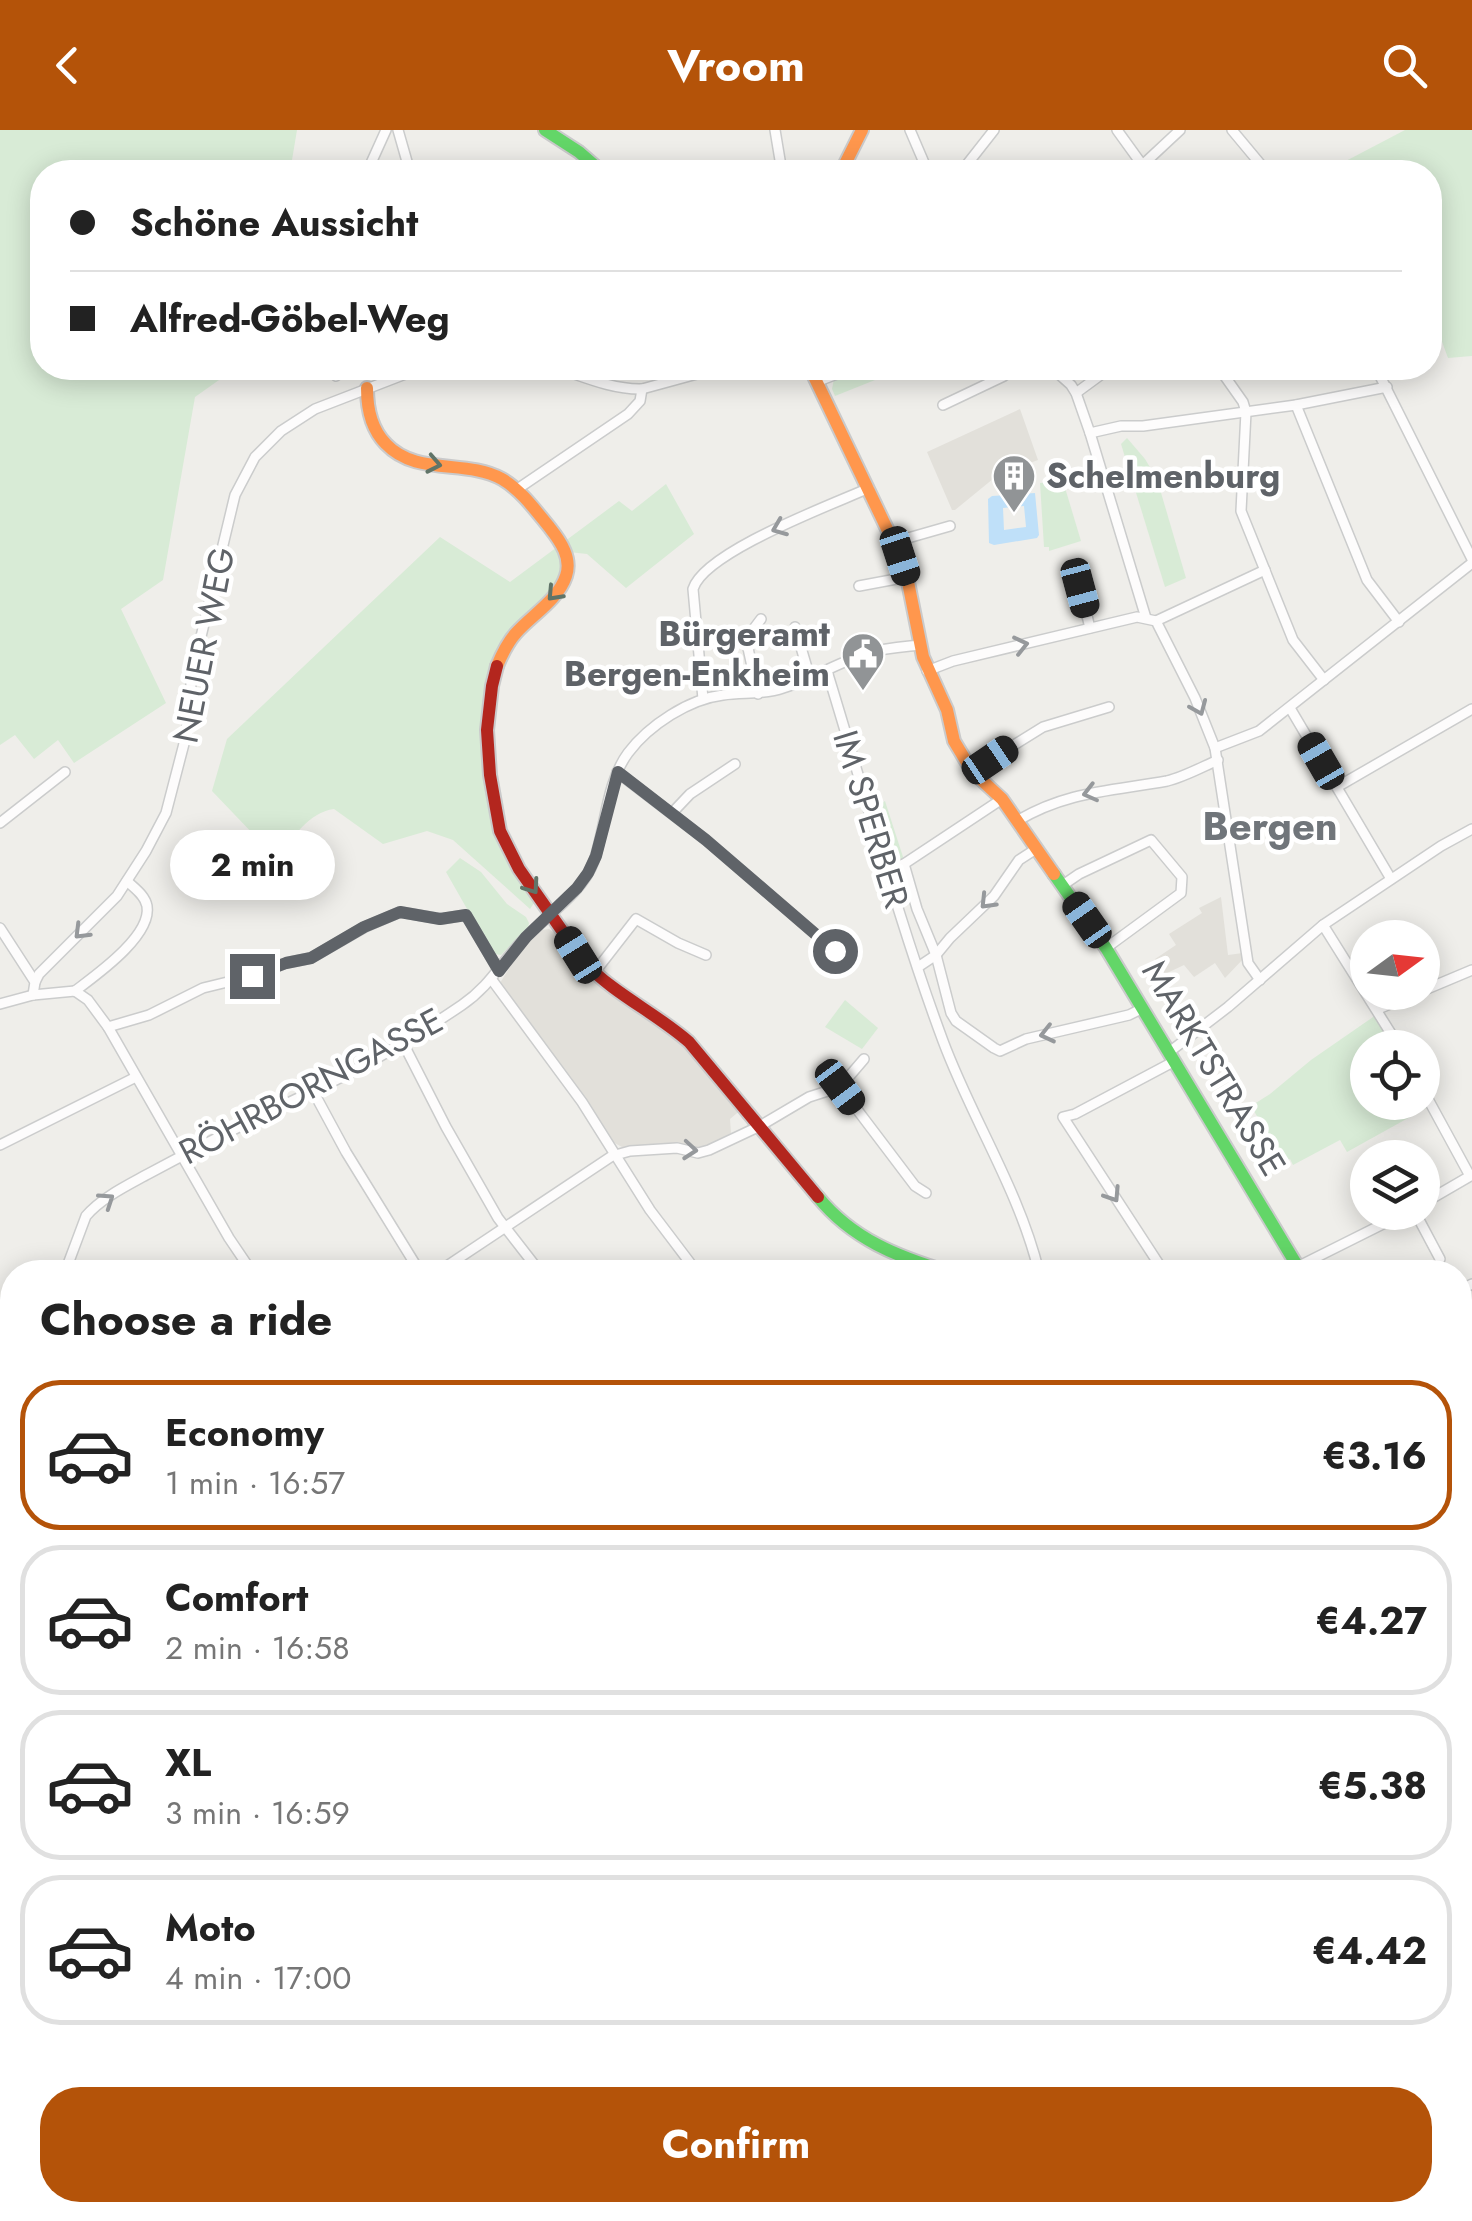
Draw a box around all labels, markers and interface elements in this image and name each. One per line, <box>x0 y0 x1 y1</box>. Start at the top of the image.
text: Vroom <box>667 33 805 98</box>
icon: back <box>40 38 95 93</box>
icon: search <box>1377 38 1432 93</box>
text: Schöne Aussicht <box>130 195 418 250</box>
text: Alfred-Göbel-Weg <box>130 291 450 346</box>
place label: Schelmenburg <box>1046 451 1280 501</box>
one-way arrow <box>426 453 442 474</box>
building icon: Schelmenburg <box>991 453 1037 514</box>
one-way arrow <box>772 516 789 536</box>
car <box>876 523 924 589</box>
street label: NEUER WEG <box>161 543 247 747</box>
car <box>1058 555 1102 621</box>
one-way arrow <box>548 582 566 601</box>
place label: Bürgeramt Bergen-Enkheim <box>564 609 830 699</box>
public building icon: Bürgeramt Bergen-Enkheim <box>840 631 886 692</box>
one-way arrow <box>1012 636 1029 657</box>
one-way arrow <box>1187 698 1207 716</box>
street label: IM SPERBER <box>820 724 922 914</box>
car <box>1293 728 1349 794</box>
car <box>957 731 1023 789</box>
one-way arrow <box>1082 781 1099 802</box>
district label: Bergen <box>1202 797 1338 855</box>
callout: 2 min <box>170 831 334 901</box>
text: 2 min <box>210 842 295 888</box>
one-way arrow <box>520 876 538 894</box>
car <box>1058 887 1116 953</box>
one-way arrow <box>981 891 999 909</box>
north arrow <box>1350 920 1440 1010</box>
map controls <box>1350 920 1440 1230</box>
one-way arrow <box>75 921 93 939</box>
car <box>549 922 607 988</box>
route start <box>813 929 858 974</box>
street label: MARKTSTRASSE <box>1130 951 1298 1185</box>
route end <box>230 954 275 999</box>
street label: RÖHRBORNGASSE <box>170 995 452 1177</box>
one-way arrow <box>1039 1022 1056 1043</box>
button: locate <box>1350 1030 1440 1120</box>
car <box>810 1054 870 1120</box>
one-way arrow <box>682 1138 698 1160</box>
button: layers <box>1350 1140 1440 1230</box>
one-way arrow <box>1101 1184 1120 1202</box>
one-way arrow <box>96 1193 114 1212</box>
text: Choose a ride <box>40 1287 332 1352</box>
text: Economy <box>165 1405 324 1460</box>
icon: car <box>45 1410 135 1500</box>
text: €3.16 <box>1322 1428 1427 1483</box>
text: 1 min · 16:57 <box>165 1460 345 1506</box>
text: Comfort <box>165 1570 308 1625</box>
icon: car <box>45 1575 135 1665</box>
text: €4.27 <box>1316 1593 1427 1648</box>
text: 2 min · 16:58 <box>165 1625 350 1671</box>
text: XL <box>165 1735 211 1790</box>
icon: car <box>45 1740 135 1830</box>
text: €5.38 <box>1318 1758 1427 1813</box>
text: 3 min · 16:59 <box>165 1790 350 1836</box>
text: Moto <box>165 1900 256 1955</box>
icon: car <box>45 1905 135 1995</box>
text: €4.42 <box>1312 1923 1427 1978</box>
text: 4 min · 17:00 <box>165 1955 351 2001</box>
button: Confirm <box>40 2087 1432 2202</box>

